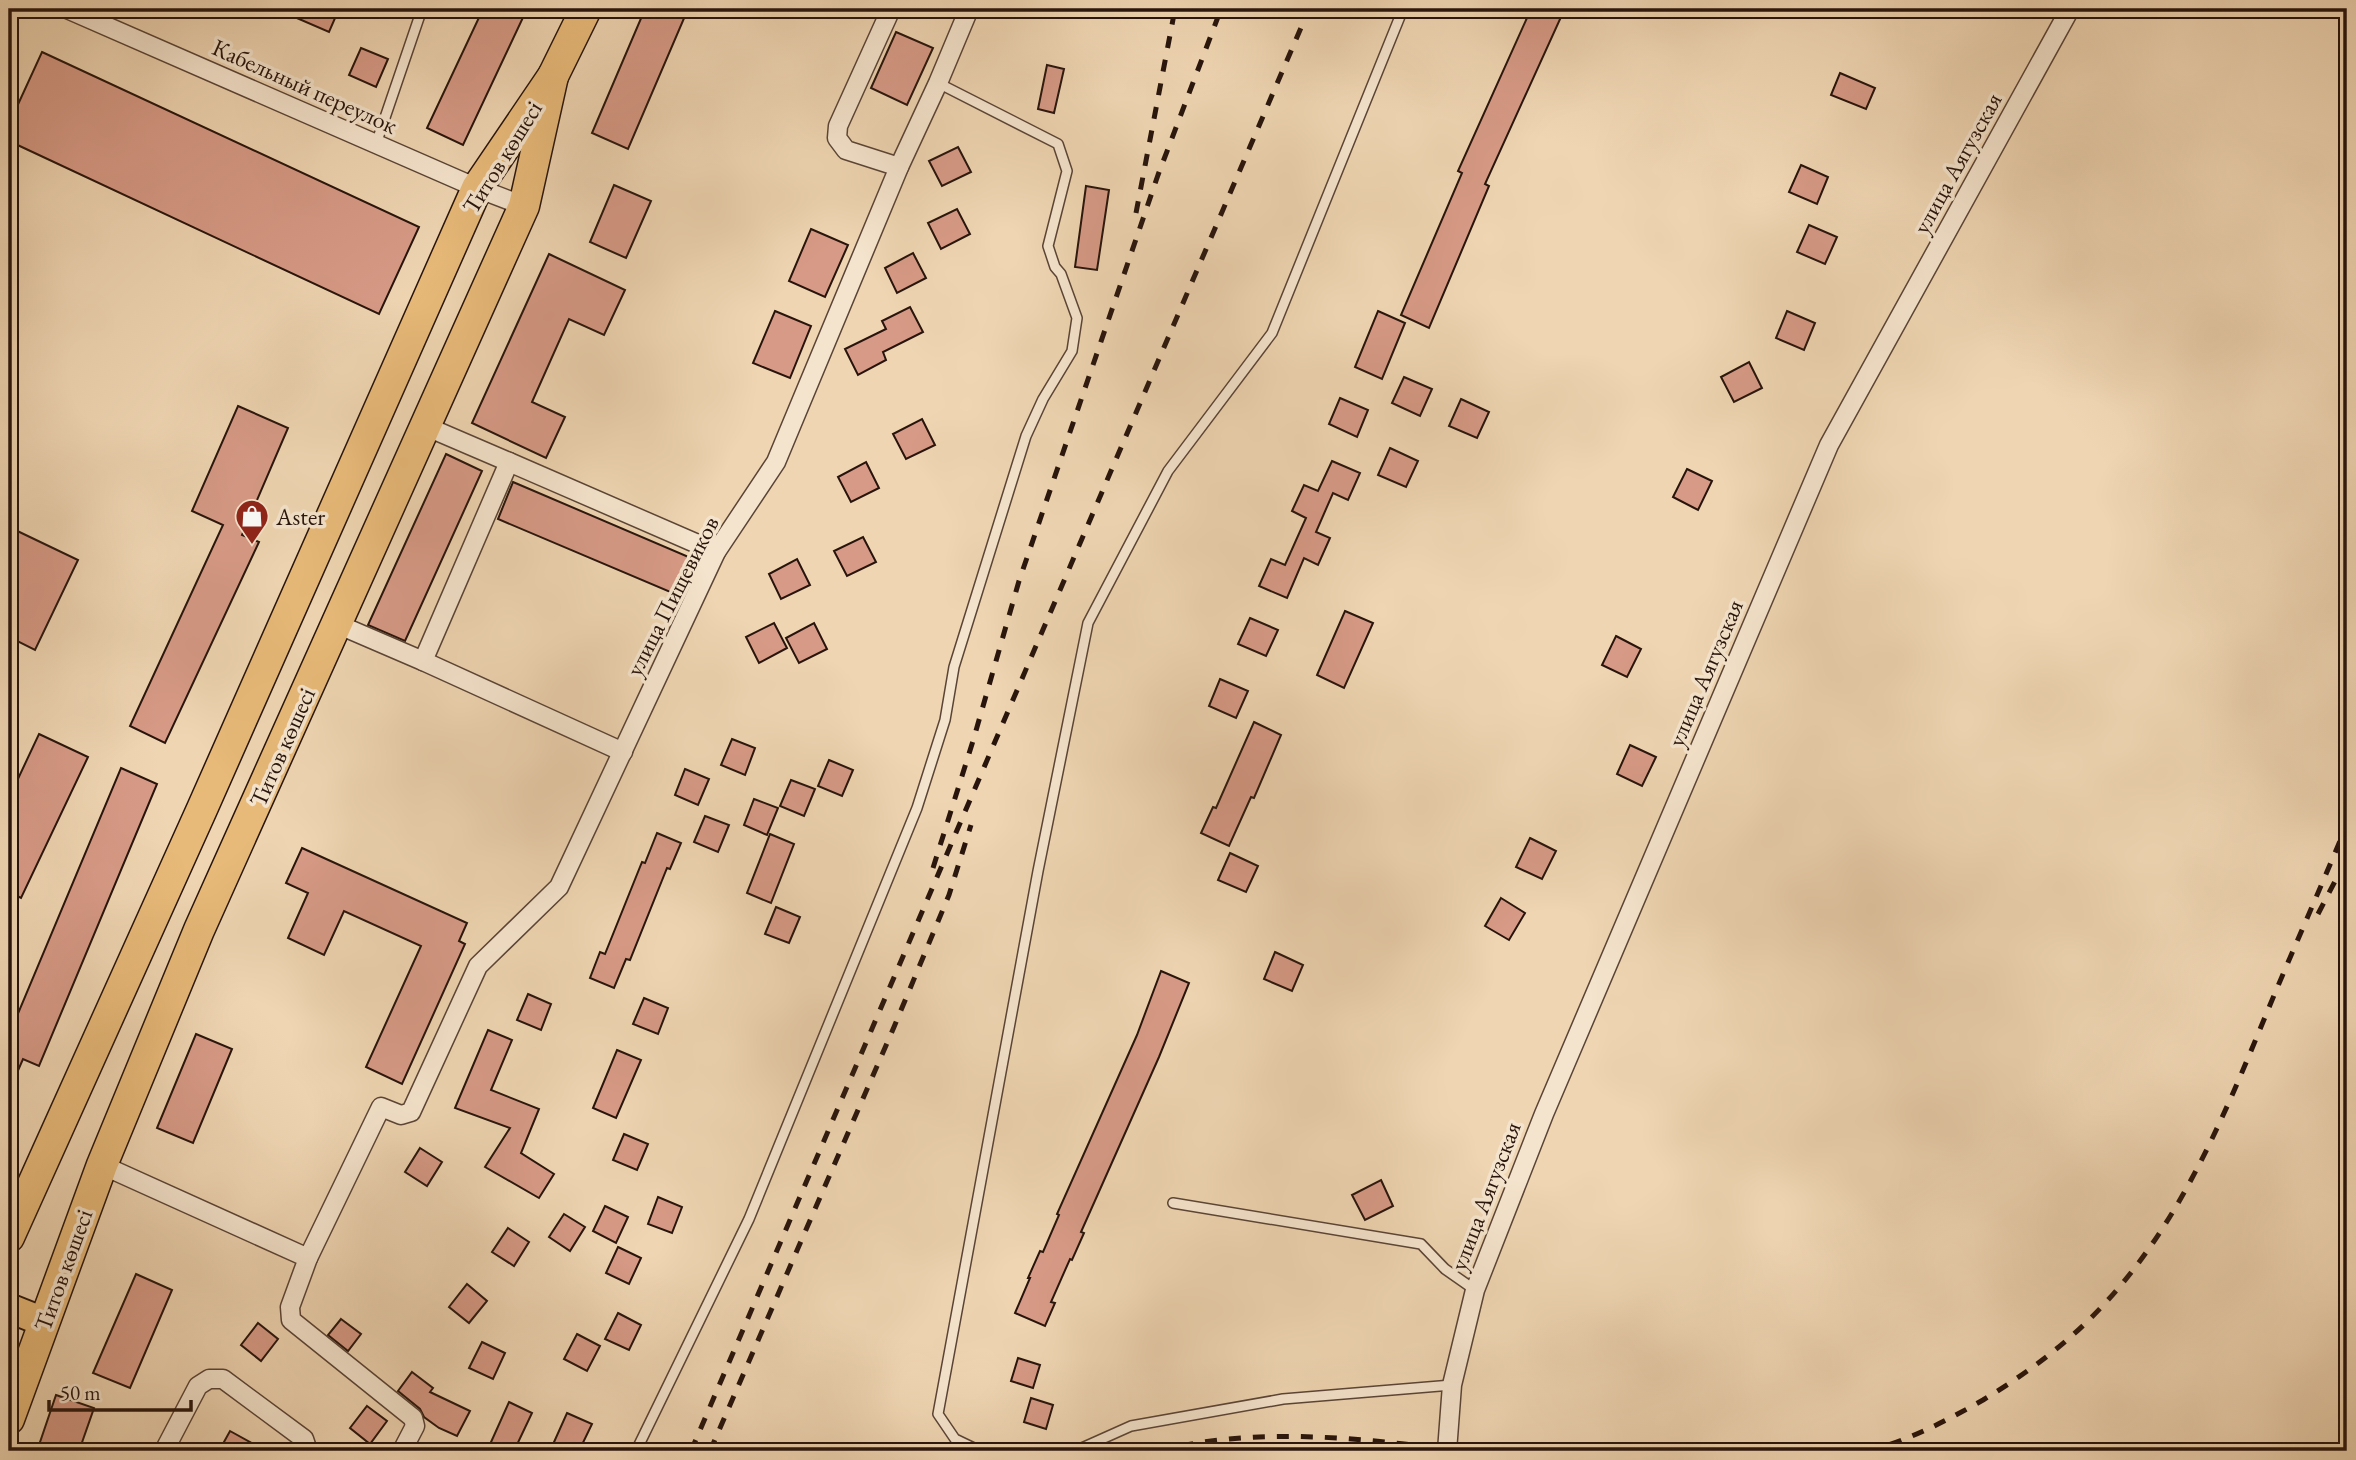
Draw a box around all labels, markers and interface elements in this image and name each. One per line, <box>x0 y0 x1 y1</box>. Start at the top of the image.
street label: Кабельный переулок <box>208 31 403 141</box>
street label: улица Аягузская <box>1905 87 2009 239</box>
street label: Титов көшесі <box>455 95 549 219</box>
shop icon: Aster <box>233 497 271 546</box>
place label: Aster <box>275 501 325 532</box>
street label: улица Пищевиков <box>618 511 726 681</box>
street label: улица Аягузская <box>1660 595 1750 751</box>
street label: Титов көшесі <box>242 682 322 811</box>
street label: улица Аягузская <box>1442 1117 1528 1275</box>
street label: Титов көшесі <box>27 1205 99 1335</box>
scale bar <box>49 1369 191 1413</box>
text: 50 m <box>60 1379 101 1406</box>

